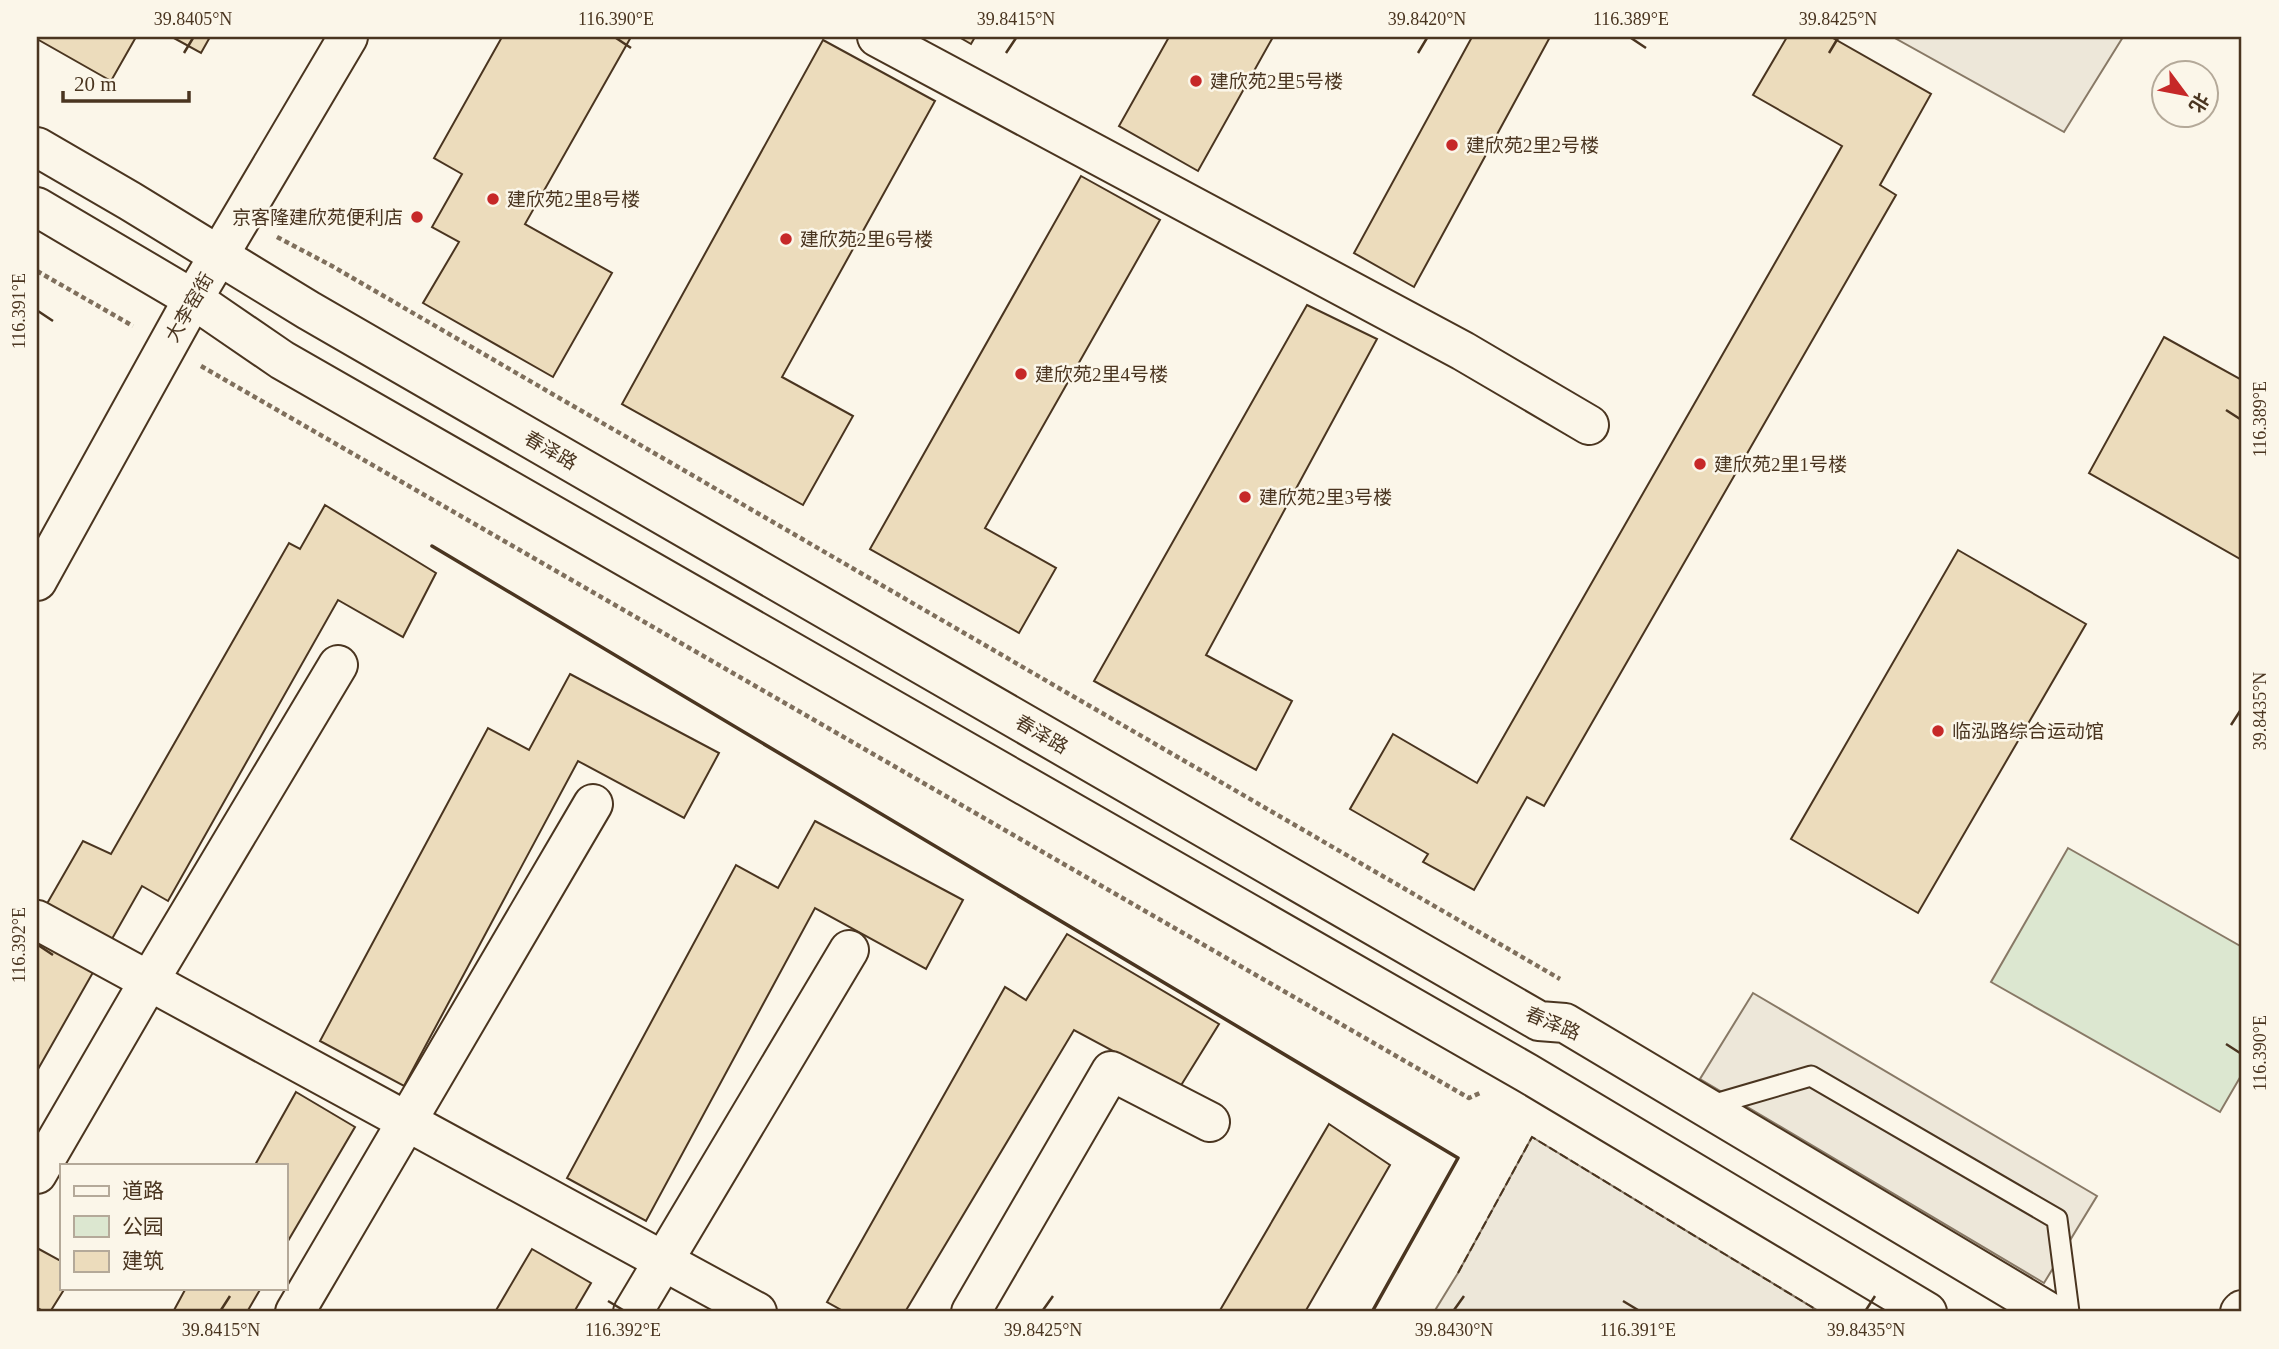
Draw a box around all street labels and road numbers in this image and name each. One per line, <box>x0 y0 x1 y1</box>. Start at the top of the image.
street label: 大李窑街 <box>161 269 218 345</box>
street label: 春泽路 <box>521 427 581 474</box>
street label: 春泽路 <box>1012 711 1072 758</box>
street label: 春泽路 <box>1522 1003 1583 1044</box>

